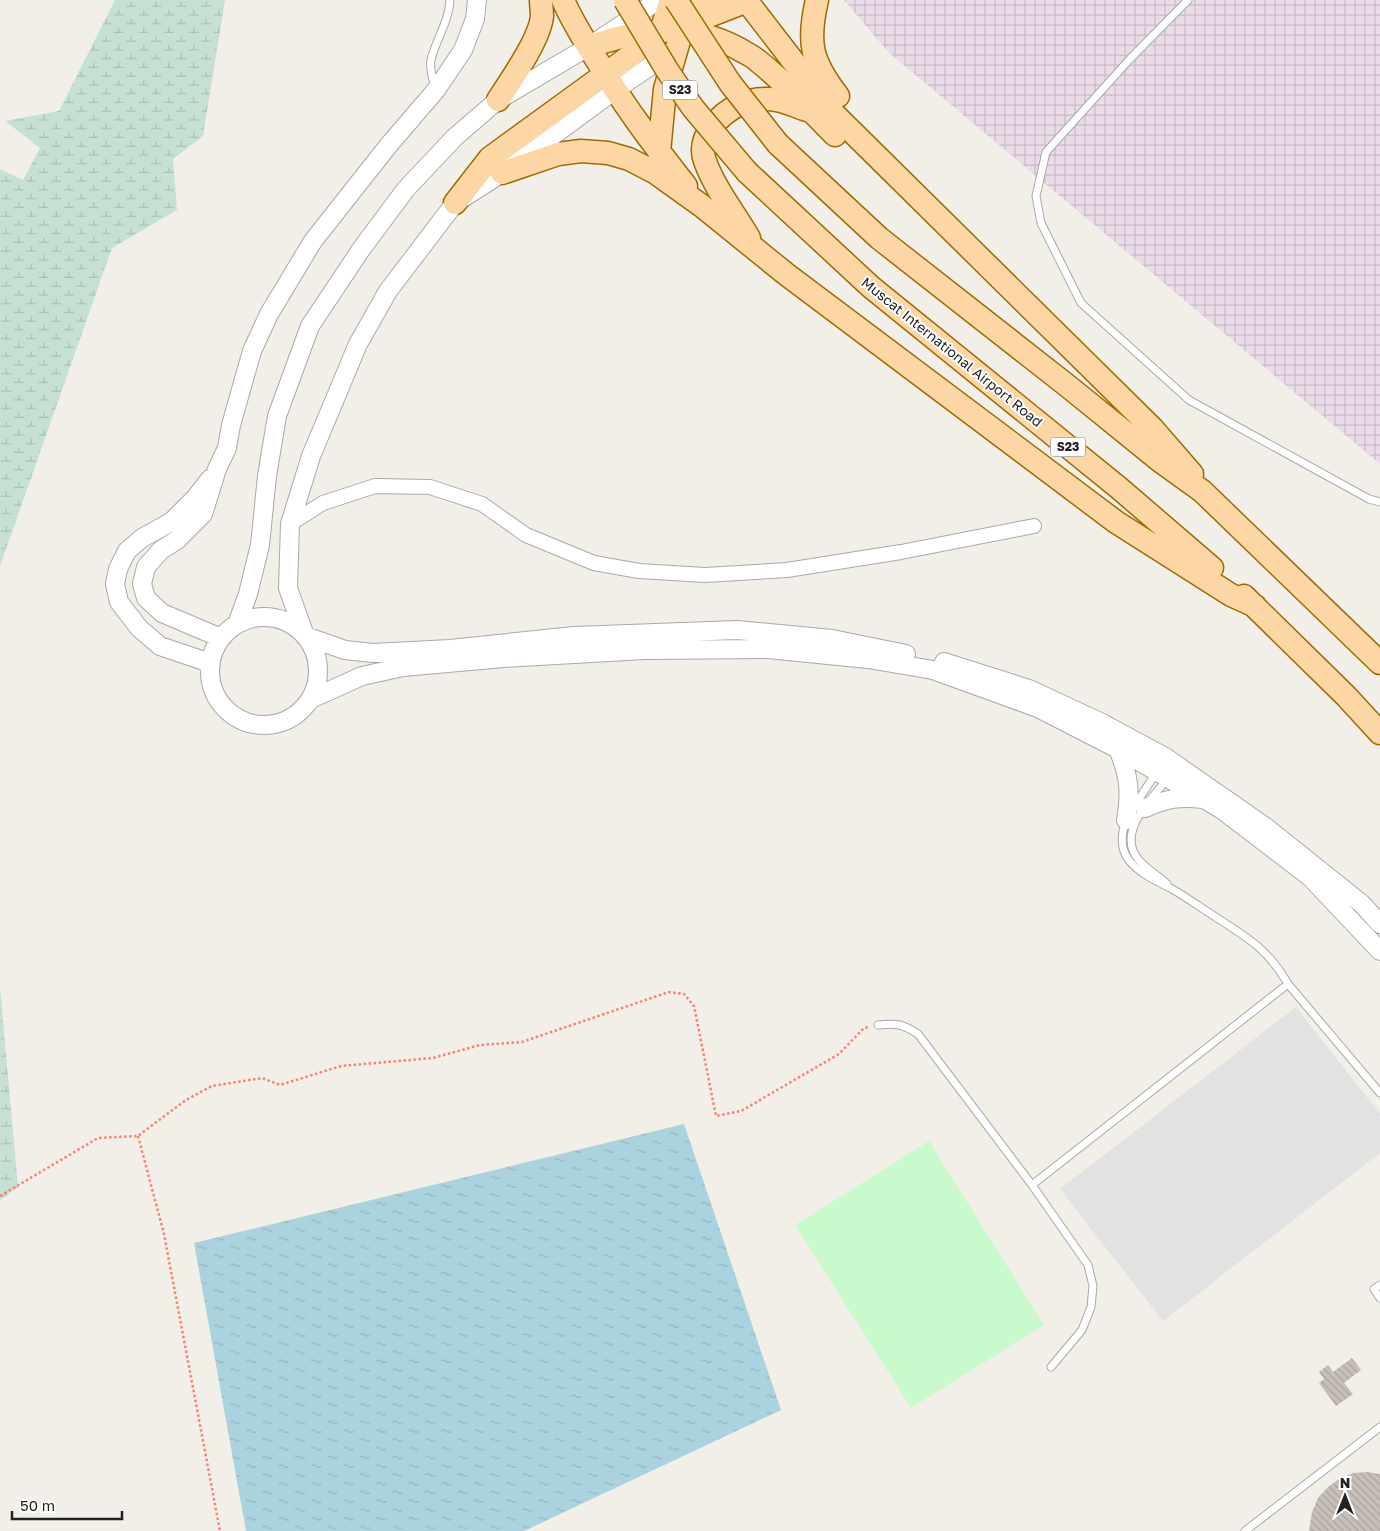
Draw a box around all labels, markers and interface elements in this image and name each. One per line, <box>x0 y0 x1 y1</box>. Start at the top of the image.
road number: S23 <box>662 80 698 100</box>
street label: Muscat International Airport Road <box>858 273 1046 430</box>
road number: S23 <box>1050 438 1086 457</box>
north arrow <box>1320 1471 1370 1521</box>
text: N <box>1340 1474 1350 1491</box>
scale bar <box>12 1488 122 1520</box>
text: 50 m <box>20 1496 55 1514</box>

